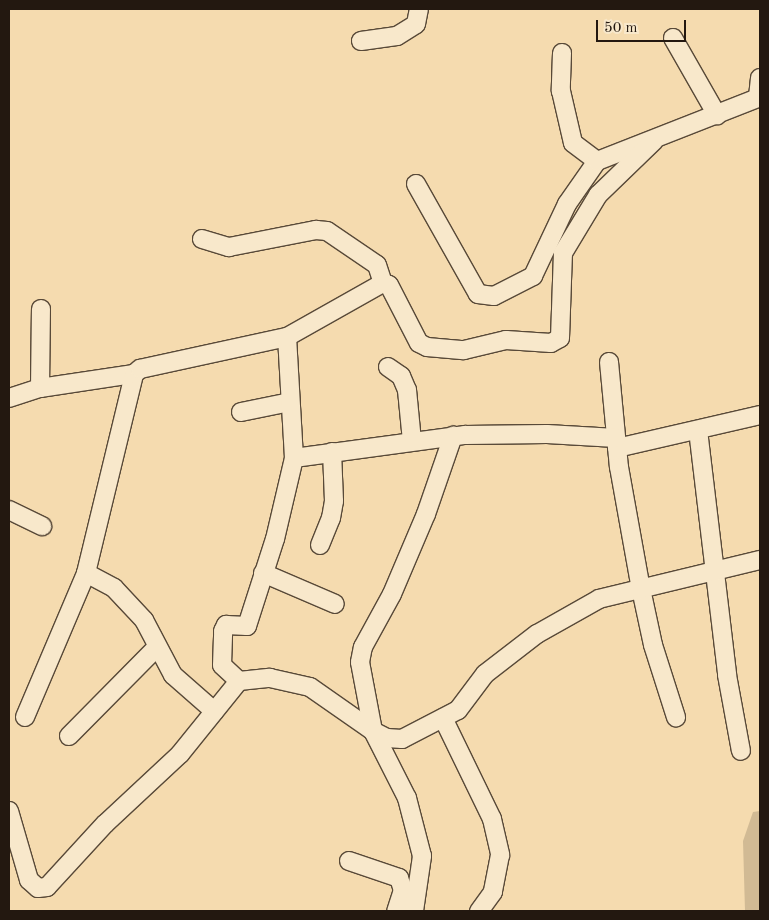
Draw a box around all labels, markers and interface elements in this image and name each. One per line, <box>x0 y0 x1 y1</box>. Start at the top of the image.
scale bar <box>599 10 689 42</box>
text: 50 m <box>604 21 638 36</box>

